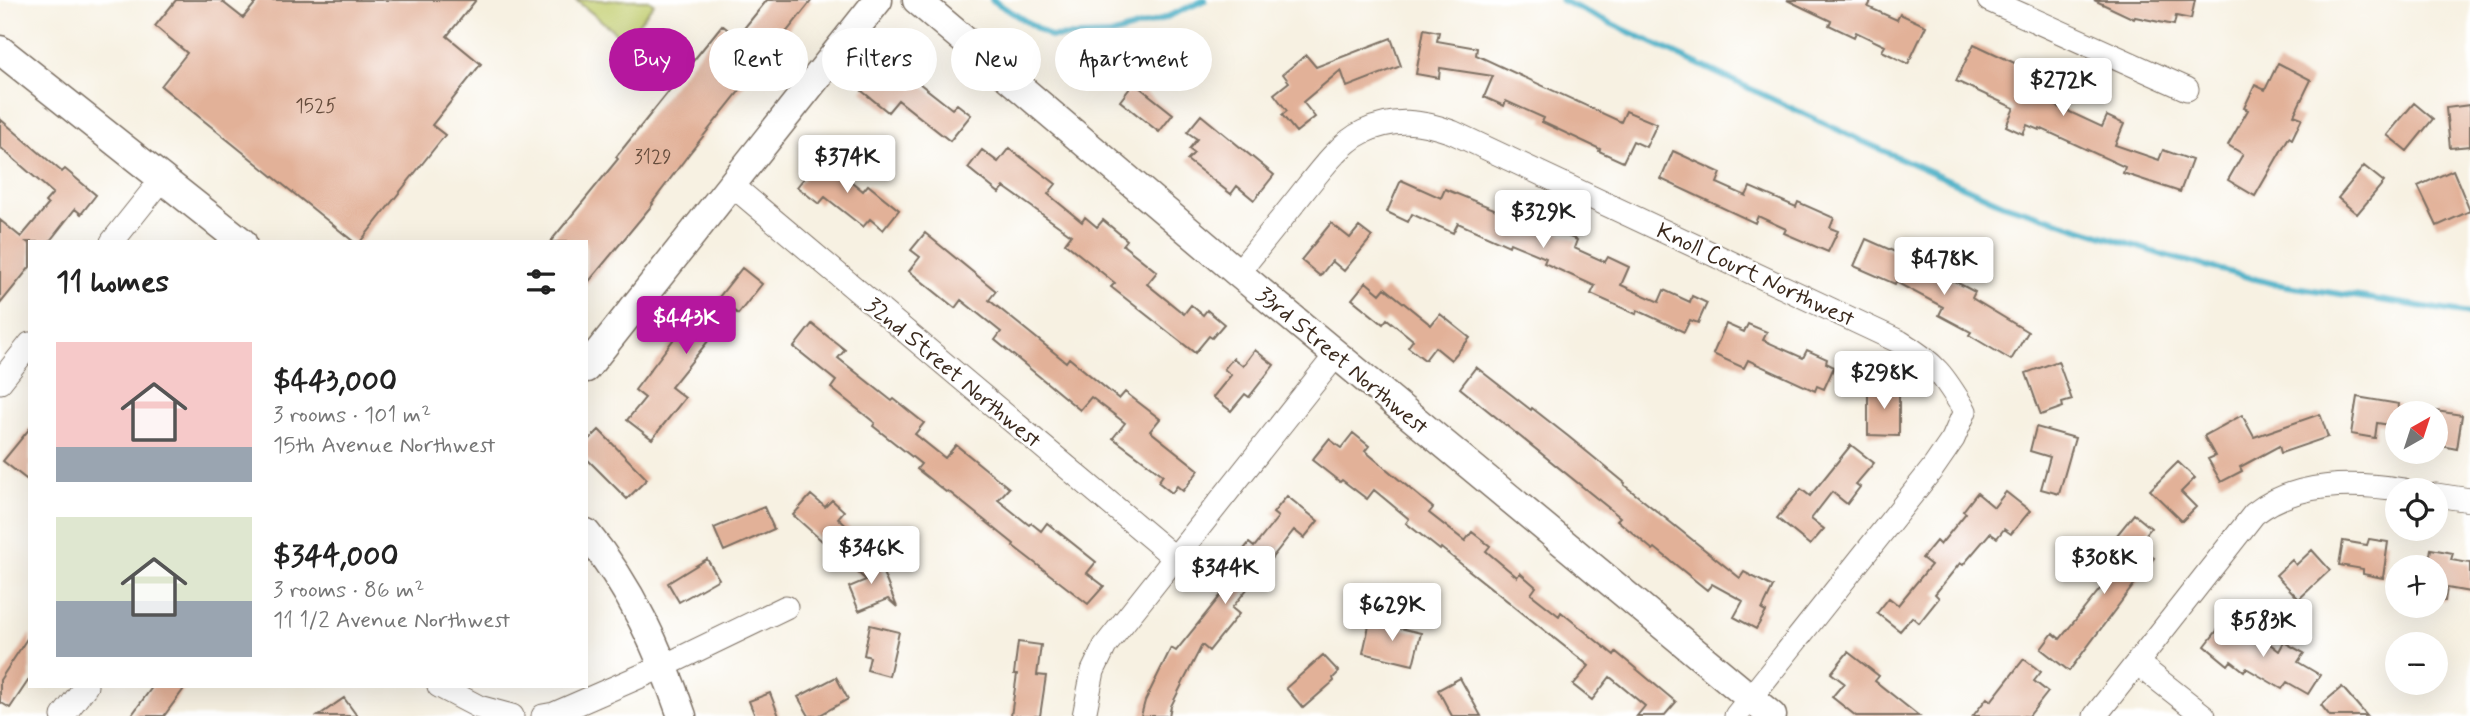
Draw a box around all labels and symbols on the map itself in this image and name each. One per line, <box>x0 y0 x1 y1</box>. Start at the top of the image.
pin: $272K <box>2014 58 2112 118</box>
house number: 1525 <box>295 94 337 119</box>
pin: $374K <box>798 136 896 195</box>
house number: 3129 <box>634 145 672 170</box>
pin: $329K <box>1494 190 1592 250</box>
street label: Knoll Court Northwest <box>1651 217 1859 335</box>
pin: $478K <box>1895 238 1993 297</box>
street label: 33rd Street Northwest <box>1249 281 1434 442</box>
street label: 32nd Street Northwest <box>859 291 1047 456</box>
pin: $443K <box>637 296 735 356</box>
pin: $298K <box>1835 352 1933 411</box>
north arrow <box>2385 401 2448 464</box>
pin: $346K <box>822 526 920 586</box>
pin: $308K <box>2055 536 2153 596</box>
pin: $344K <box>1176 546 1274 606</box>
pin: $629K <box>1343 584 1441 643</box>
pin: $583K <box>2214 600 2312 659</box>

